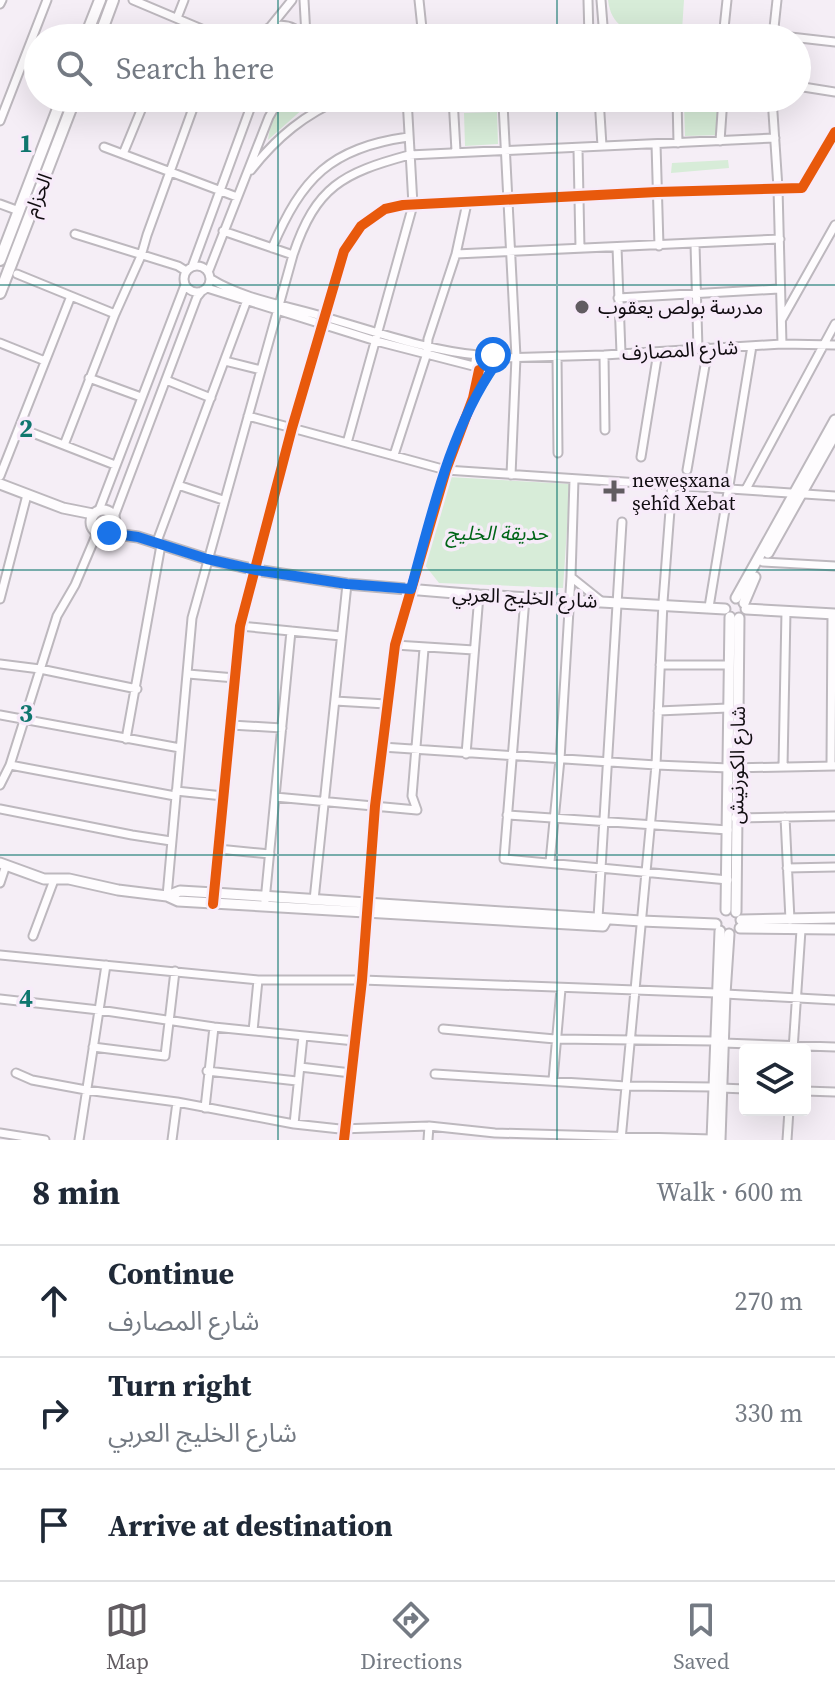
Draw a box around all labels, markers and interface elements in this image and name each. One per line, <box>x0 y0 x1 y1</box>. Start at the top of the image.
search box <box>24 24 811 112</box>
icon: search <box>52 46 96 90</box>
text: Search here <box>116 48 274 89</box>
text: 1 <box>19 125 33 161</box>
street label: الحزام <box>17 169 60 221</box>
place label: مدرسة بولص يعقوب <box>598 293 763 321</box>
marker: مدرسة بولص يعقوب <box>573 298 591 316</box>
street label: شارع المصارف <box>621 333 739 368</box>
route start <box>475 337 511 373</box>
text: 2 <box>19 410 33 446</box>
place label: neweşxana şehîd Xebat <box>632 466 736 517</box>
marker: neweşxana şehîd Xebat <box>603 480 625 502</box>
route end <box>91 515 127 551</box>
park label: حديقة الخليج <box>445 519 548 548</box>
street label: شارع الخليج العربي <box>452 579 598 616</box>
text: 3 <box>19 695 33 731</box>
street label: شارع الكورنيش <box>722 706 753 824</box>
text: 4 <box>19 980 33 1016</box>
map controls <box>739 1044 811 1116</box>
button: layers <box>739 1044 811 1116</box>
text: 8 min <box>32 1169 120 1215</box>
text: Walk · 600 m <box>656 1174 803 1210</box>
text: Continue <box>108 1253 234 1294</box>
icon: ahead <box>32 1279 76 1323</box>
text: 270 m <box>735 1283 803 1319</box>
text: شارع المصارف <box>108 1303 259 1339</box>
text: Turn right <box>108 1365 251 1406</box>
icon: right <box>32 1391 76 1435</box>
text: 330 m <box>735 1395 803 1431</box>
text: شارع الخليج العربي <box>108 1415 297 1451</box>
icon: arrive <box>32 1503 76 1547</box>
text: Arrive at destination <box>108 1505 393 1546</box>
tab: Map <box>105 1598 149 1676</box>
tab: Directions <box>360 1598 462 1676</box>
tab: Saved <box>673 1598 730 1676</box>

